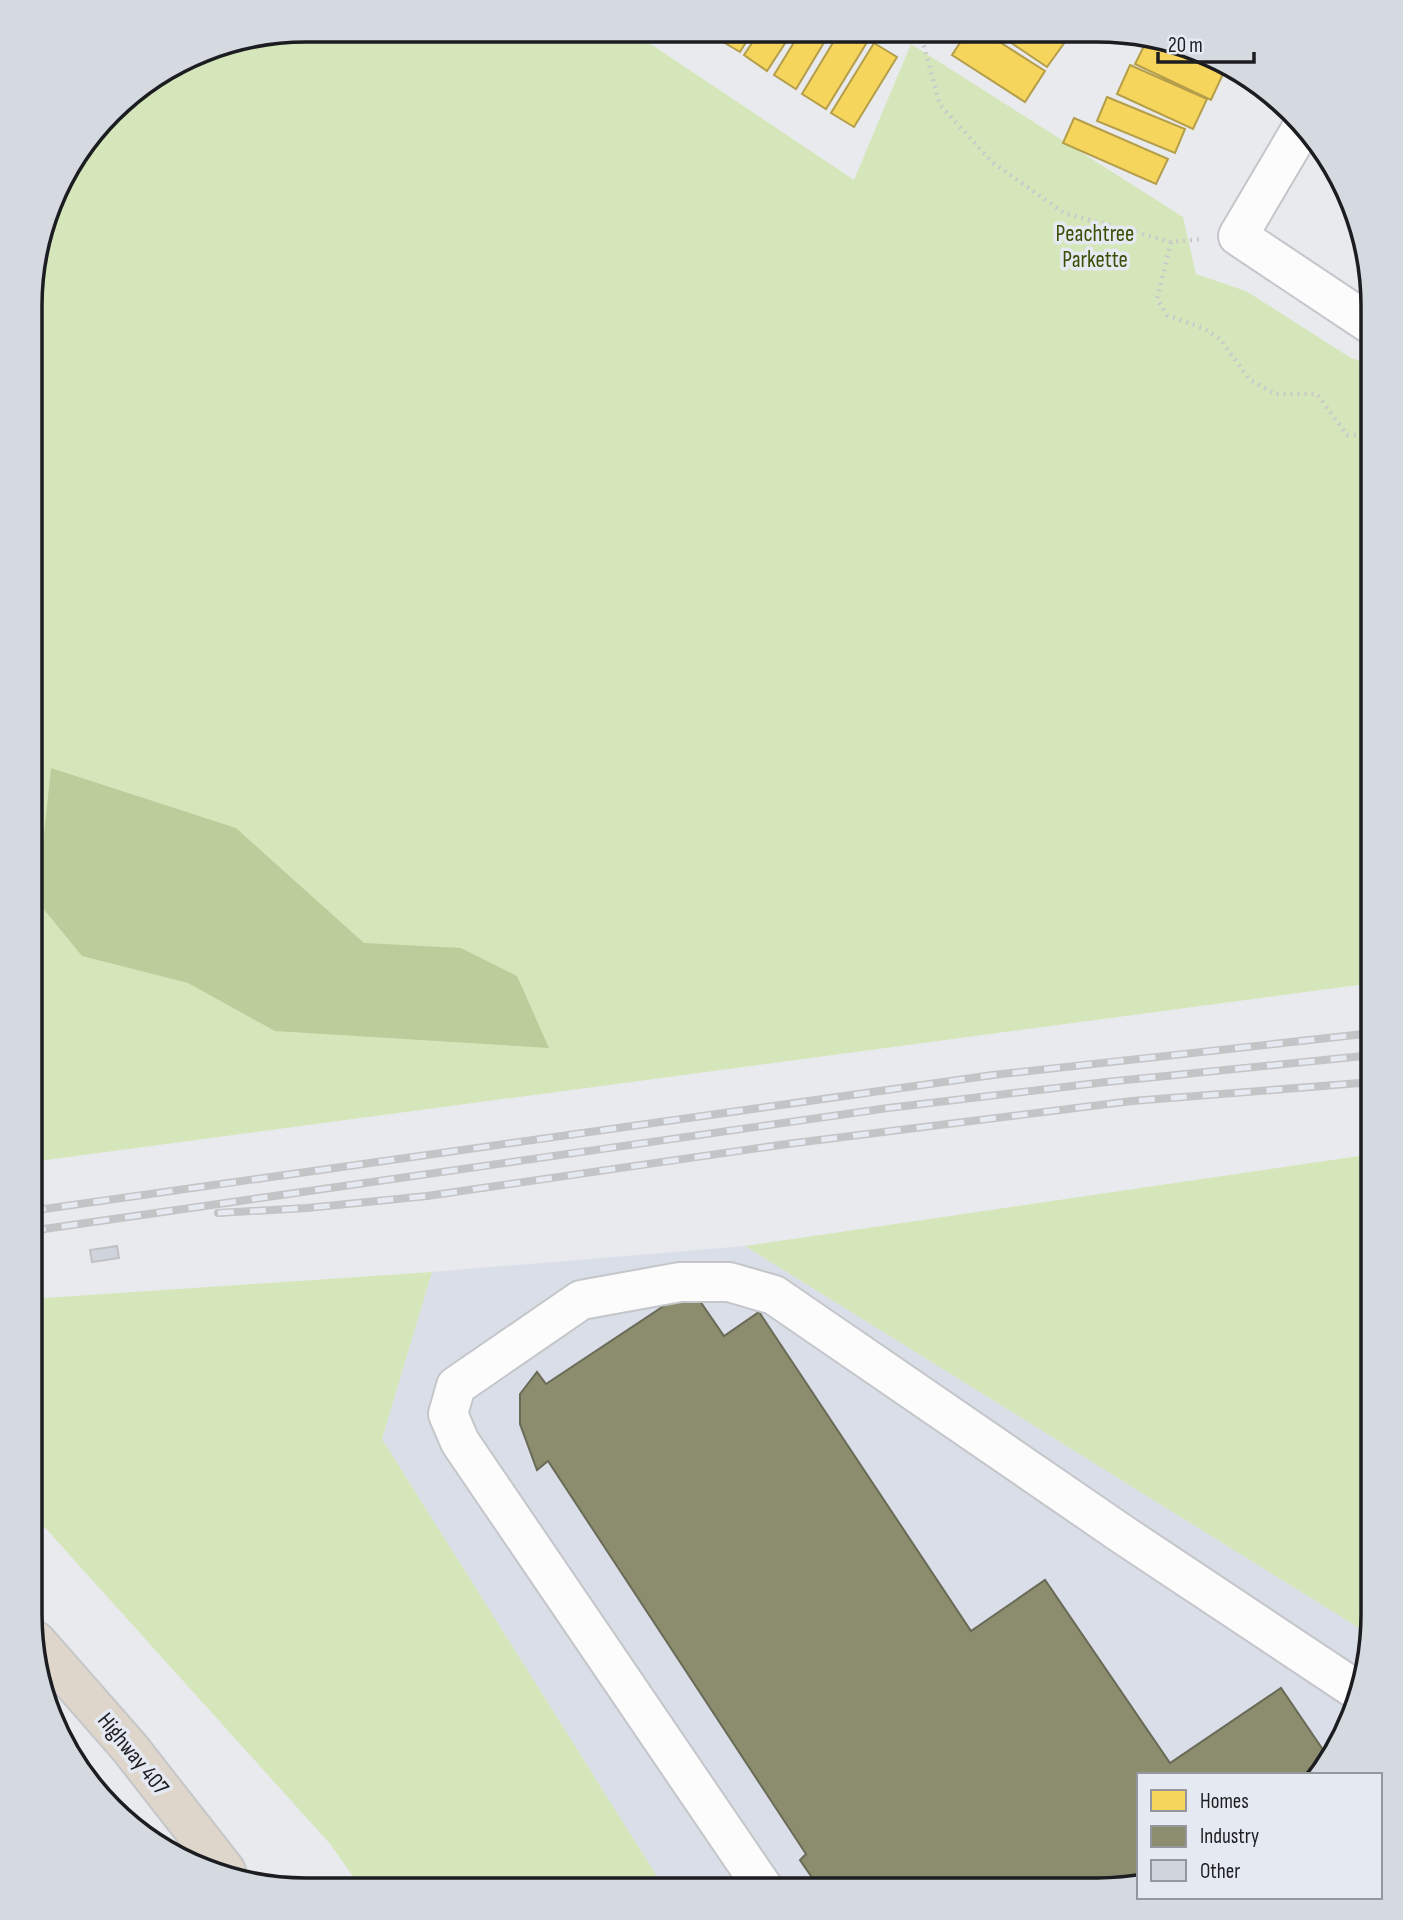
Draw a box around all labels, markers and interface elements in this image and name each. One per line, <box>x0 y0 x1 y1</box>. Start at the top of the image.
scale bar <box>1158 21 1254 65</box>
text: 20 m <box>1168 33 1203 58</box>
park label: Peachtree Parkette <box>1056 220 1134 274</box>
street label: Highway 407 <box>91 1707 175 1801</box>
legend <box>1137 1773 1382 1899</box>
text: Homes <box>1200 1789 1249 1814</box>
text: Industry <box>1200 1824 1259 1849</box>
text: Other <box>1200 1859 1240 1884</box>

